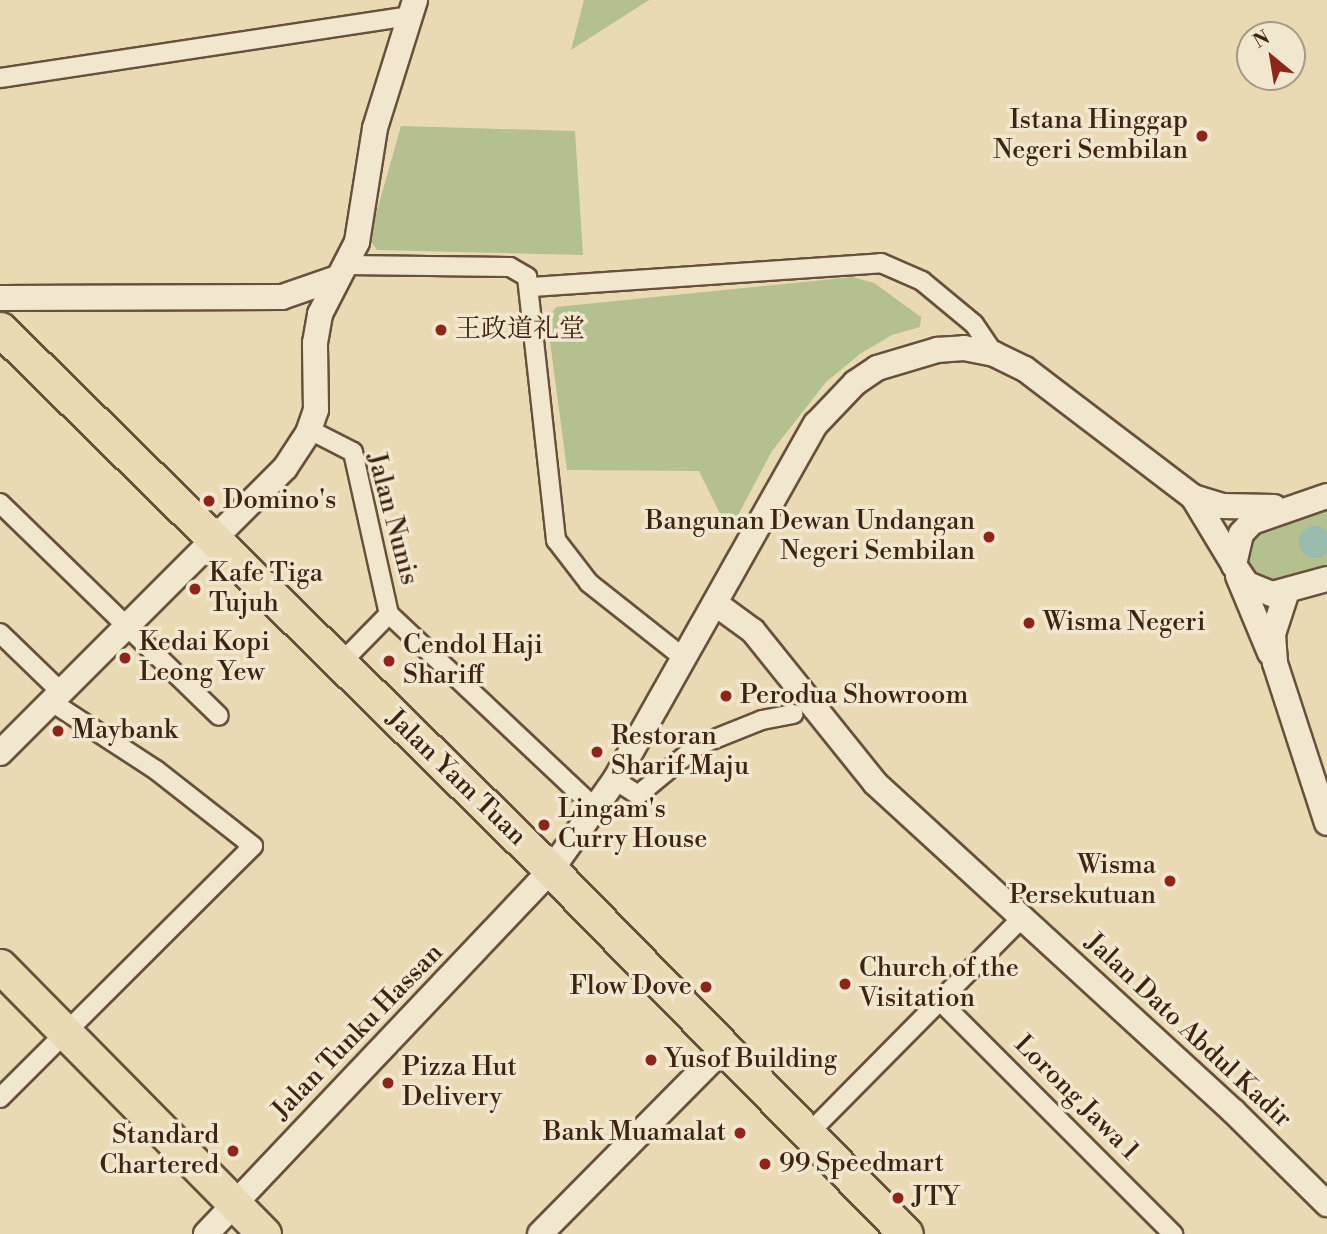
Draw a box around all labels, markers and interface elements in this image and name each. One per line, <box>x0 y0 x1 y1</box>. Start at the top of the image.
north arrow <box>1236 21 1306 91</box>
text: N <box>1249 25 1274 54</box>
place label: Istana Hinggap Negeri Sembilan <box>993 105 1188 166</box>
marker: Istana Hinggap Negeri Sembilan <box>1194 128 1210 144</box>
place label: 王政道礼堂 <box>455 314 585 346</box>
marker: 王政道礼堂 <box>433 322 449 338</box>
street label: Jalan Nunis <box>359 450 425 588</box>
place label: Domino's <box>223 485 336 517</box>
marker: Domino's <box>201 493 217 509</box>
place label: Bangunan Dewan Undangan Negeri Sembilan <box>645 506 975 568</box>
marker: Bangunan Dewan Undangan Negeri Sembilan <box>981 529 997 545</box>
place label: Kafe Tiga Tujuh <box>209 558 323 620</box>
marker: Kafe Tiga Tujuh <box>187 581 203 597</box>
place label: Wisma Negeri <box>1043 607 1206 639</box>
marker: Wisma Negeri <box>1021 615 1037 631</box>
place label: Kedai Kopi Leong Yew <box>139 627 270 688</box>
place label: Cendol Haji Shariff <box>403 630 543 692</box>
marker: Kedai Kopi Leong Yew <box>117 650 133 666</box>
marker: Cendol Haji Shariff <box>381 653 397 669</box>
place label: Perodua Showroom <box>740 680 968 712</box>
marker: Perodua Showroom <box>718 688 734 704</box>
street label: Jalan Yam Tuan <box>380 703 532 853</box>
place label: Maybank <box>72 715 178 747</box>
place label: Restoran Sharif Maju <box>611 721 749 782</box>
marker: Maybank <box>50 723 66 739</box>
marker: Restoran Sharif Maju <box>589 744 605 760</box>
place label: Lingam's Curry House <box>558 794 707 856</box>
marker: Lingam's Curry House <box>536 817 552 833</box>
place label: Wisma Persekutuan <box>1009 850 1156 912</box>
marker: Wisma Persekutuan <box>1162 873 1178 889</box>
street label: Jalan Dato Abdul Kadir <box>1078 927 1298 1135</box>
street label: Jalan Tunku Hassan <box>266 938 450 1126</box>
place label: Church of the Visitation <box>859 953 1019 1014</box>
place label: Flow Dove <box>570 971 692 1003</box>
marker: Church of the Visitation <box>837 976 853 992</box>
marker: Flow Dove <box>698 979 714 995</box>
street label: Lorong Jawa 1 <box>1007 1029 1145 1167</box>
place label: Yusof Building <box>665 1044 837 1076</box>
place label: Pizza Hut Delivery <box>402 1052 517 1114</box>
marker: Yusof Building <box>643 1052 659 1068</box>
marker: Pizza Hut Delivery <box>380 1075 396 1091</box>
place label: Bank Muamalat <box>543 1117 726 1149</box>
place label: Standard Chartered <box>99 1120 219 1182</box>
marker: Bank Muamalat <box>732 1125 748 1141</box>
marker: Standard Chartered <box>225 1143 241 1159</box>
place label: 99 Speedmart <box>779 1148 944 1180</box>
marker: 99 Speedmart <box>757 1156 773 1172</box>
place label: JTY <box>912 1182 959 1214</box>
marker: JTY <box>890 1190 906 1206</box>

